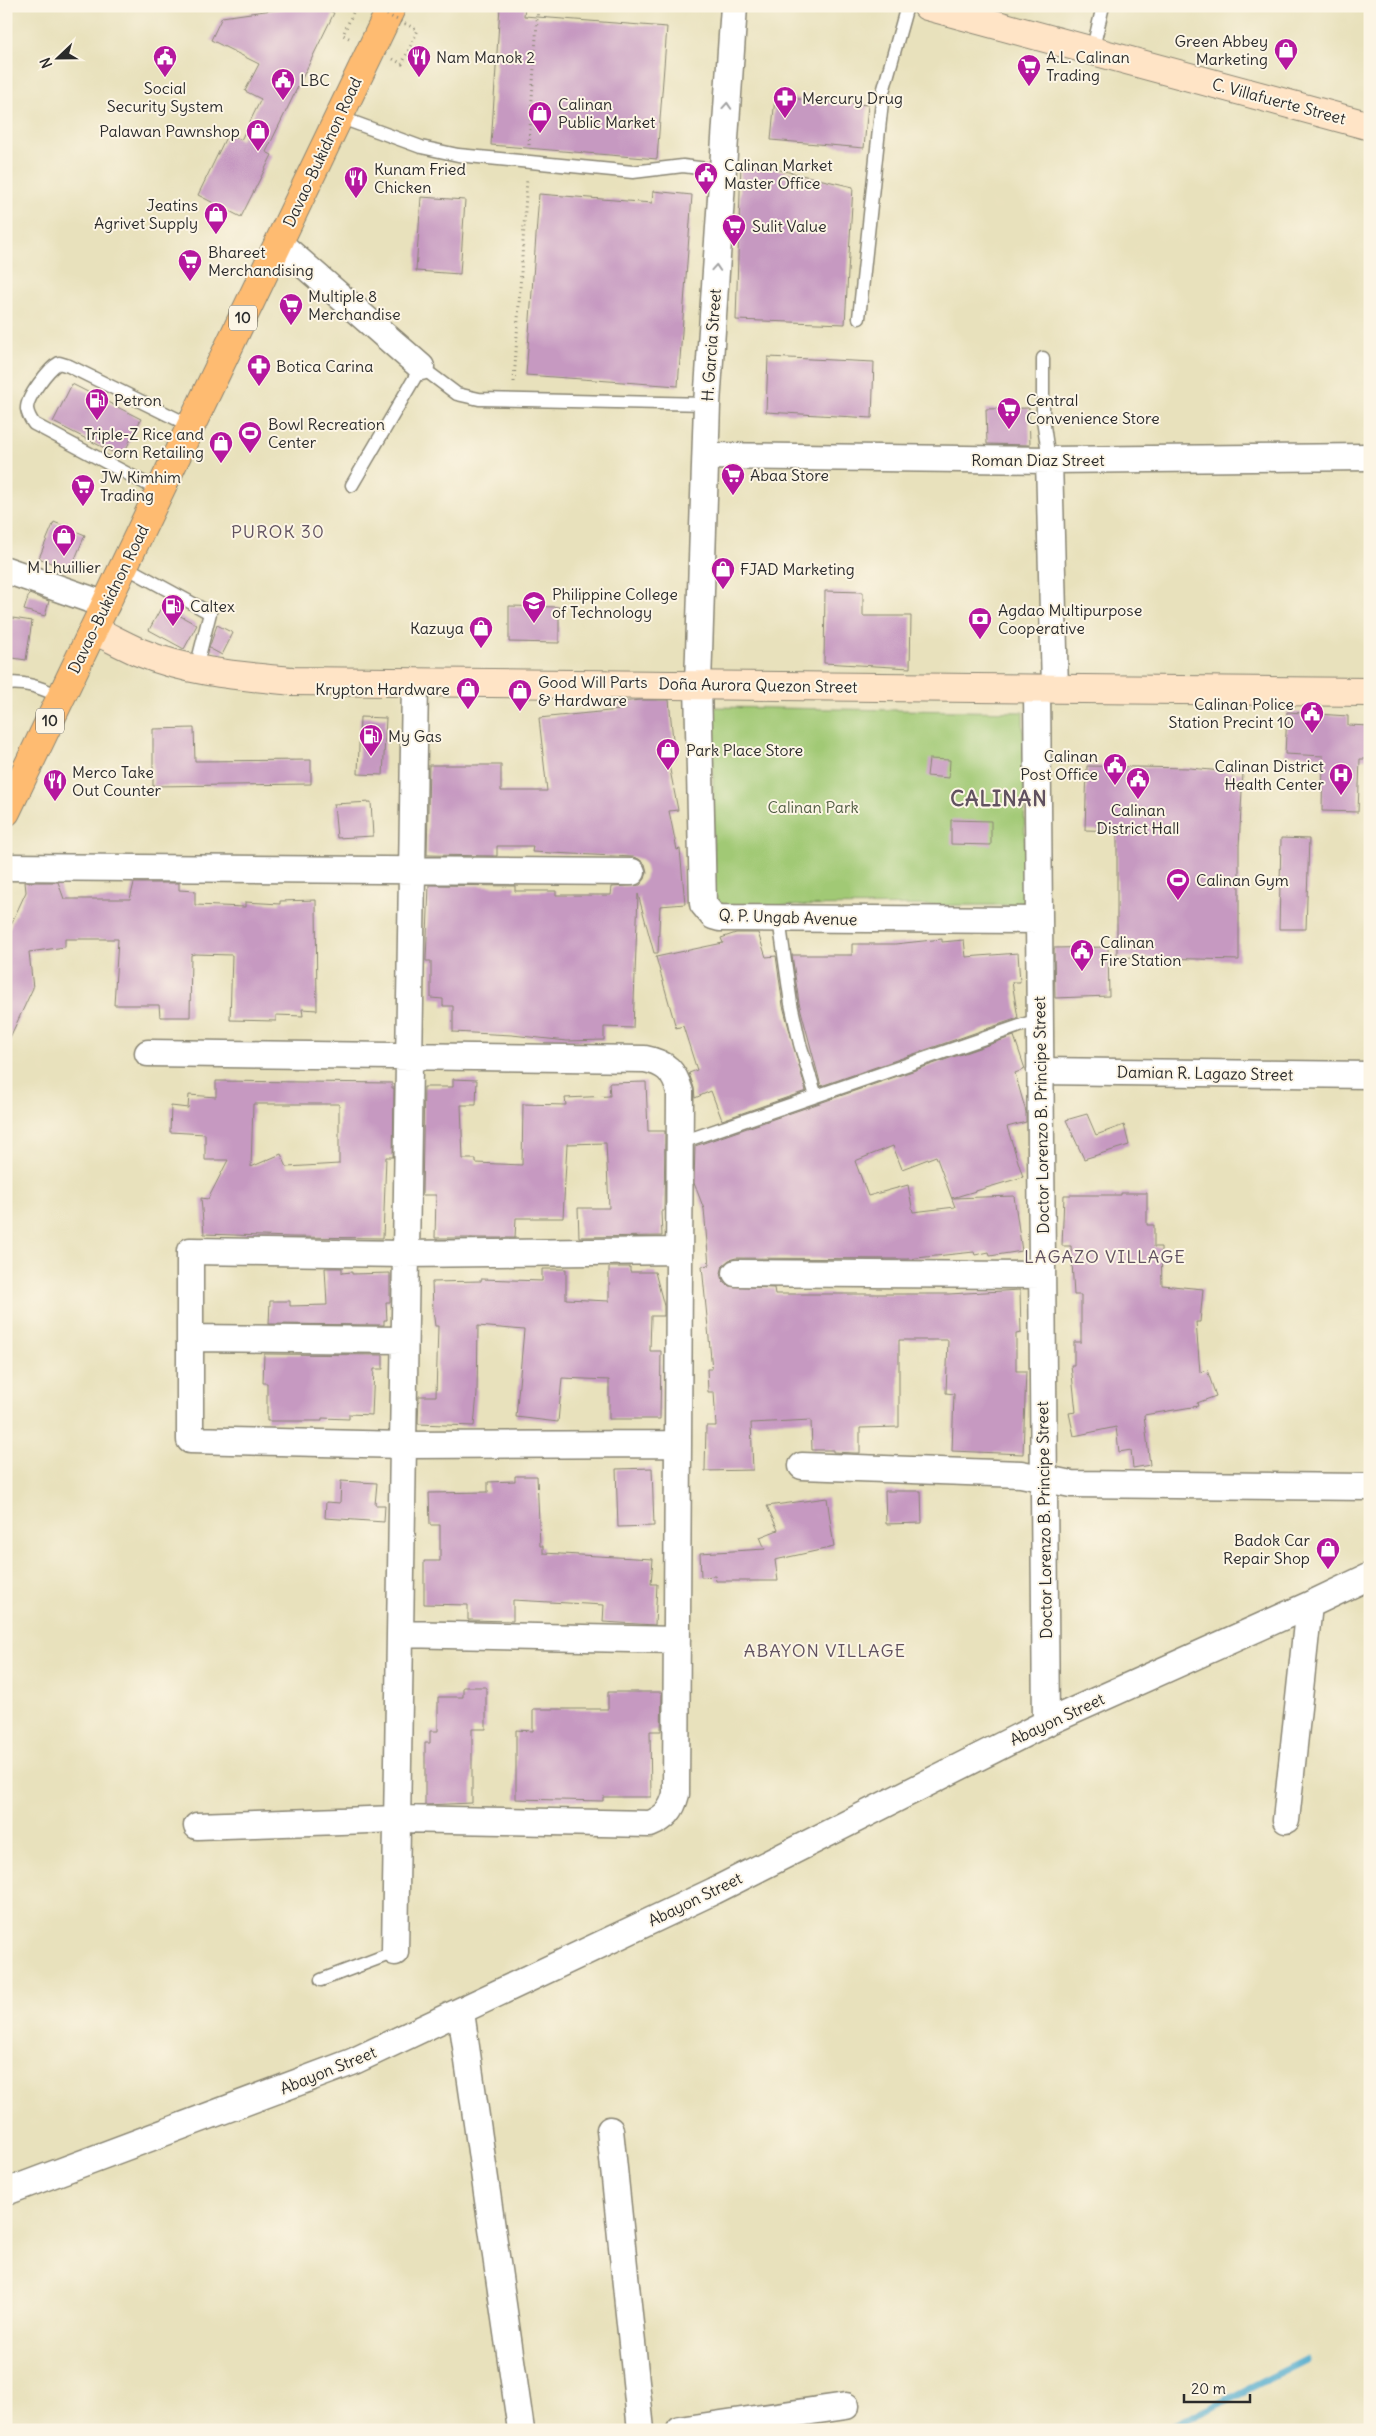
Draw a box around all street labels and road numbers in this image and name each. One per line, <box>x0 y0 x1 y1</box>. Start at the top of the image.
street label: Davao-Bukidnon Road <box>279 74 365 230</box>
street label: C. Villafuerte Street <box>1210 74 1349 129</box>
street label: H. Garcia Street <box>697 287 725 402</box>
road number: 10 <box>229 306 257 330</box>
street label: Roman Diaz Street <box>971 450 1105 470</box>
street label: Davao-Bukidnon Road <box>63 521 153 677</box>
street label: Doña Aurora Quezon Street <box>658 673 858 697</box>
road number: 10 <box>36 708 64 734</box>
street label: Q. P. Ungab Avenue <box>718 905 858 929</box>
street label: Doctor Lorenzo B. Principe Street <box>1029 995 1053 1234</box>
street label: Damian R. Lagazo Street <box>1117 1061 1294 1085</box>
street label: Doctor Lorenzo B. Principe Street <box>1032 1400 1056 1639</box>
street label: Abayon Street <box>1007 1688 1108 1750</box>
street label: Abayon Street <box>645 1867 746 1930</box>
street label: Abayon Street <box>277 2041 380 2098</box>

